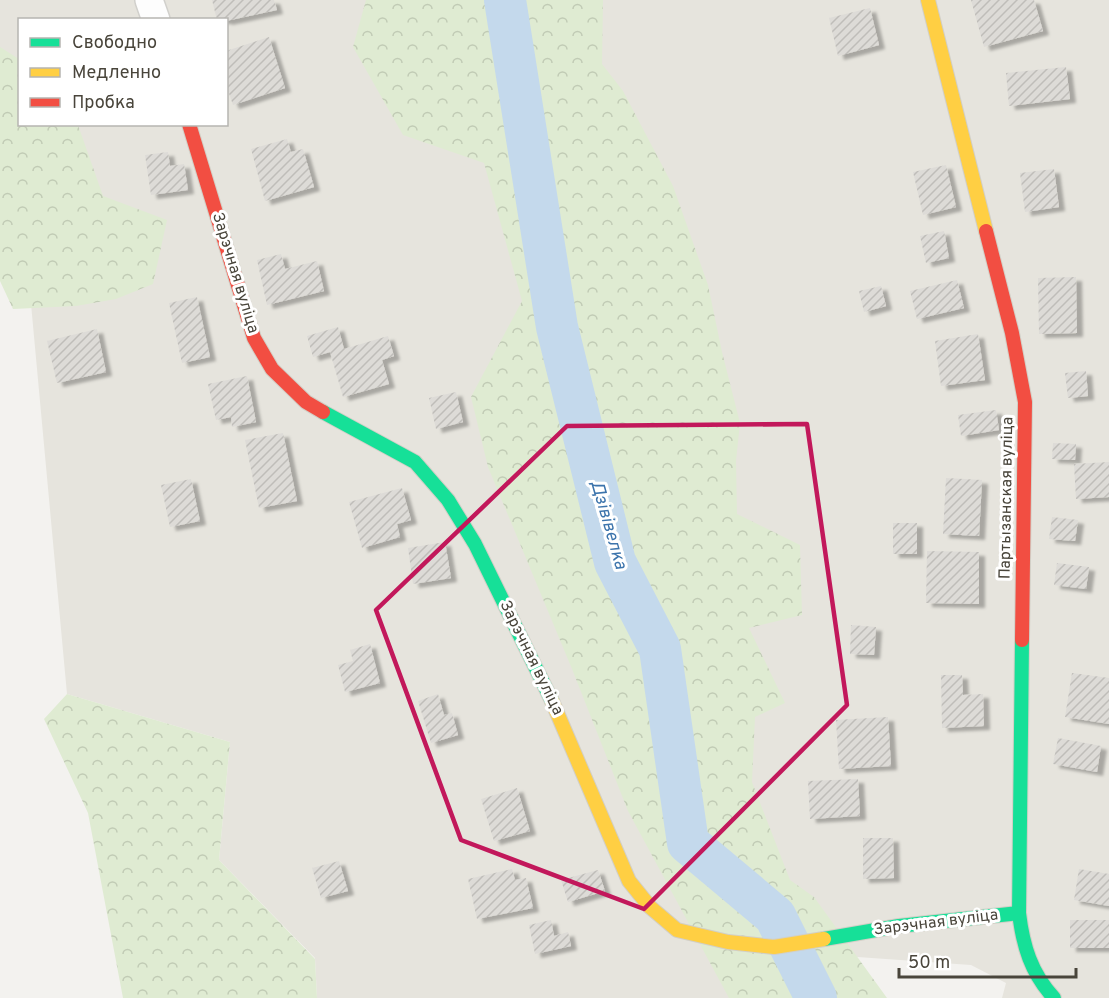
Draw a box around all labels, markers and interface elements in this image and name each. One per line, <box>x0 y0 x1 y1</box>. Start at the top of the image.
legend <box>18 18 228 126</box>
text: Свободно <box>72 32 157 55</box>
text: Медленно <box>72 62 161 85</box>
text: Пробка <box>72 92 135 115</box>
street label: Зарэчная вуліца <box>207 210 263 336</box>
street label: Партызанская вуліца <box>996 417 1018 579</box>
water label: Дзівівелка <box>584 478 632 573</box>
street label: Зарэчная вуліца <box>495 597 567 719</box>
street label: Зарэчная вуліца <box>873 905 999 941</box>
scale bar <box>899 941 1076 979</box>
text: 50 m <box>908 952 950 975</box>

